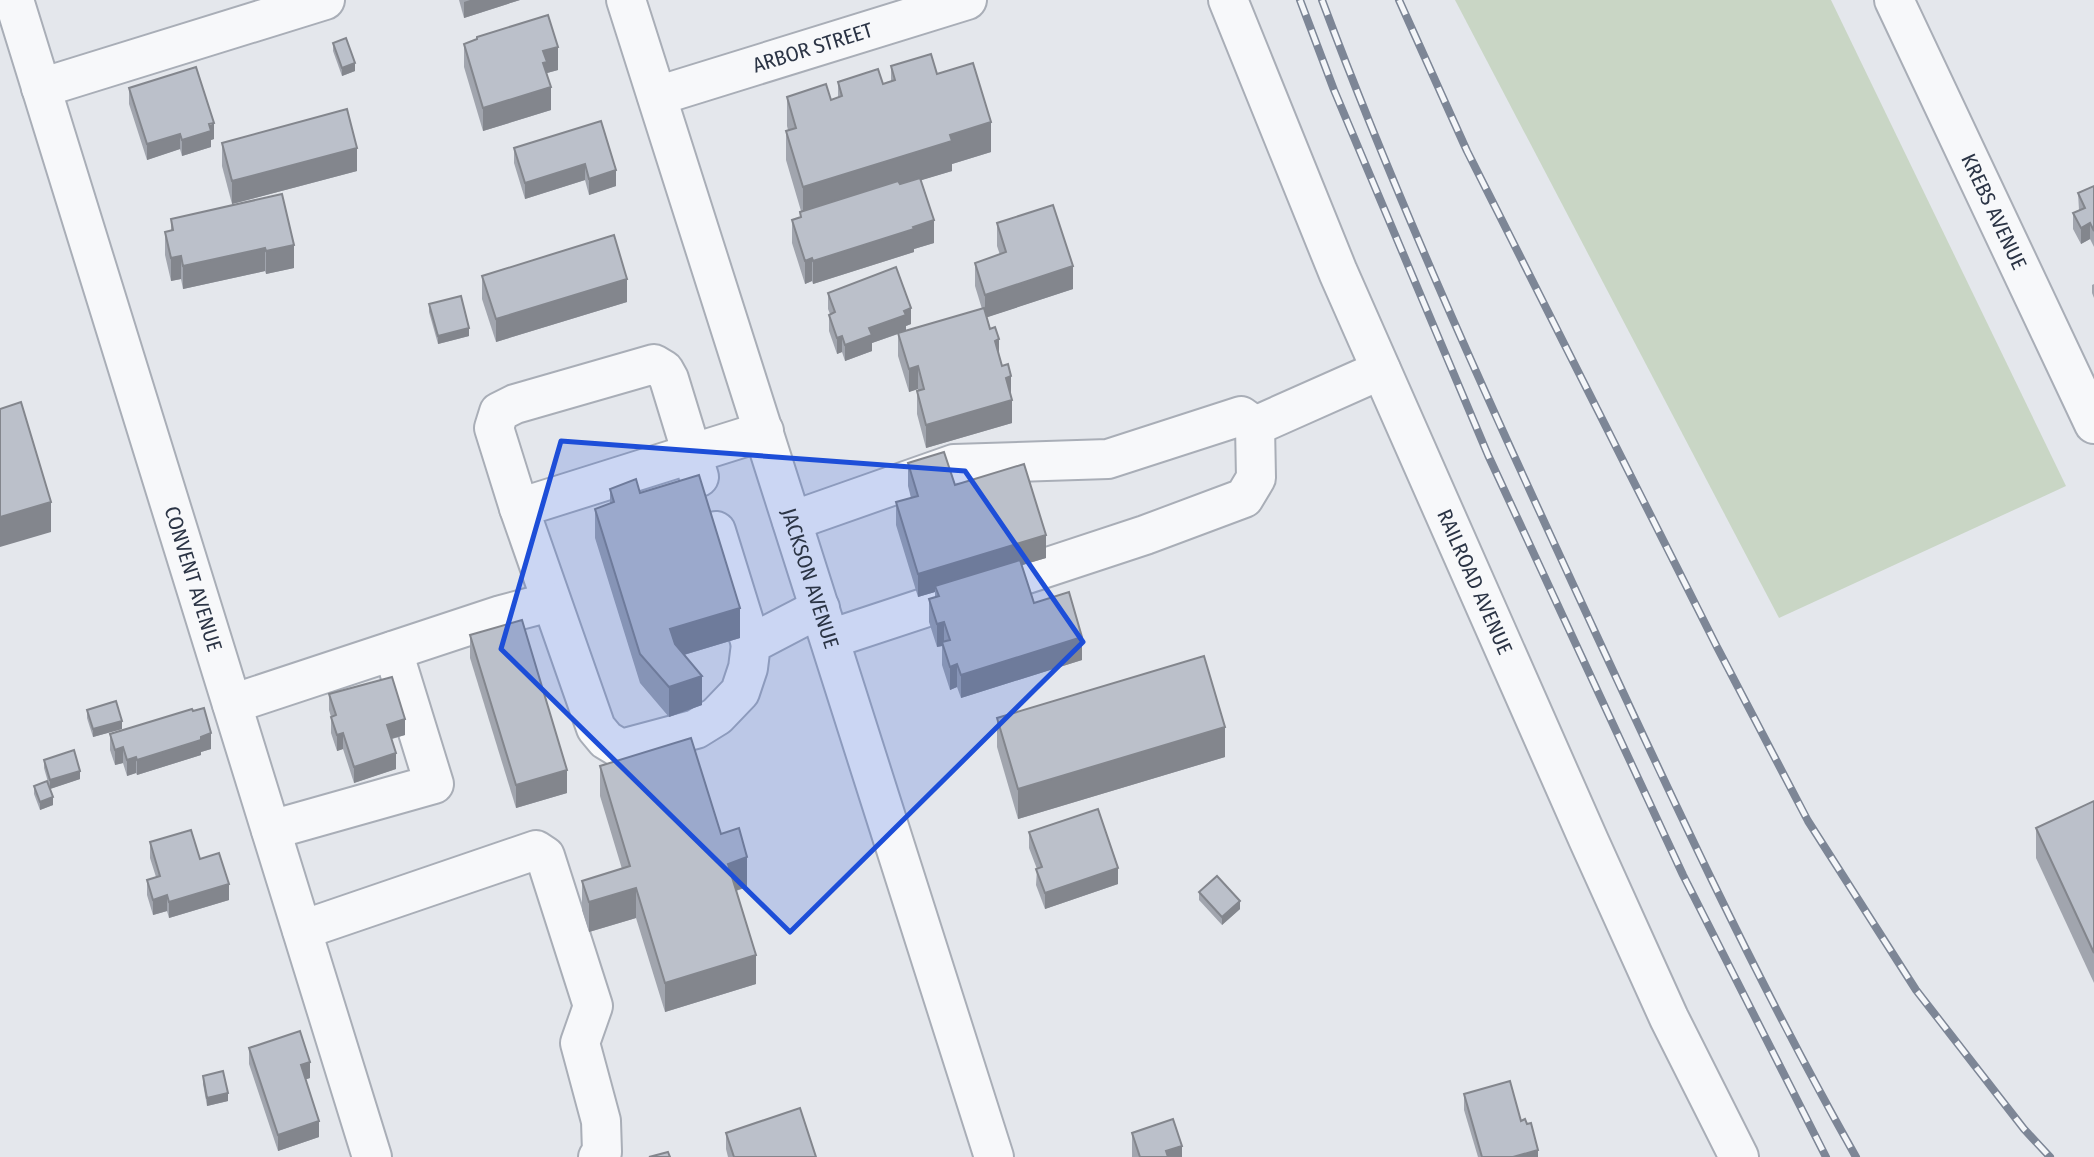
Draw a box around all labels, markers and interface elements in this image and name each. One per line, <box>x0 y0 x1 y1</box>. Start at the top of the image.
street label: ARBOR STREET <box>750 17 876 79</box>
street label: KREBS AVENUE <box>1955 149 2032 274</box>
street label: CONVENT AVENUE <box>158 503 228 655</box>
street label: JACKSON AVENUE <box>776 505 845 652</box>
street label: RAILROAD AVENUE <box>1431 505 1518 659</box>

